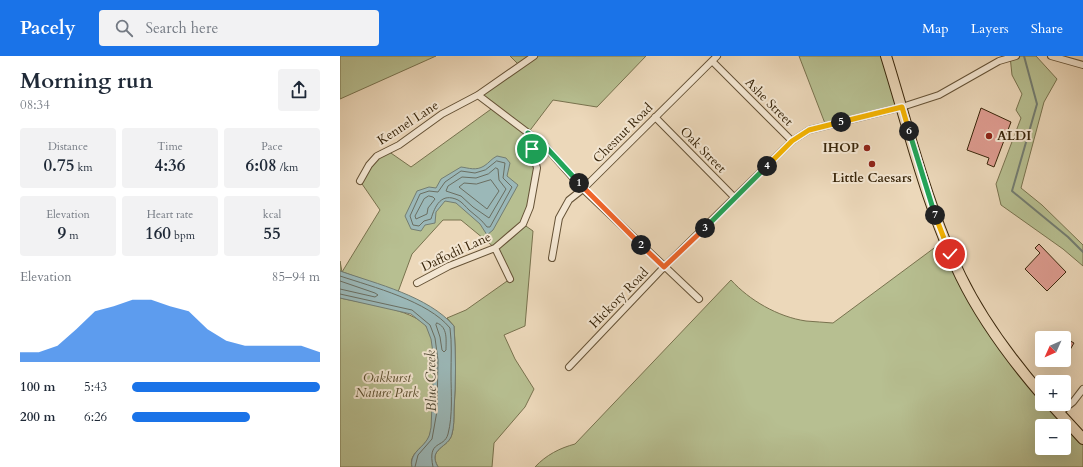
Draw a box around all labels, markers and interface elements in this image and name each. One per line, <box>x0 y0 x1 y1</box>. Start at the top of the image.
search box <box>99 10 379 46</box>
text: Pacely <box>20 15 75 41</box>
icon: search <box>113 17 135 39</box>
text: Search here <box>145 18 218 38</box>
text: Map <box>922 19 949 38</box>
text: Layers <box>971 19 1009 38</box>
text: Share <box>1031 19 1063 38</box>
text: Morning run <box>20 66 153 96</box>
button: share <box>278 69 320 111</box>
street label: Ashe Street <box>741 74 797 130</box>
text: 08:34 <box>20 96 50 114</box>
street label: Kennel Lane <box>374 96 442 150</box>
street label: Chesnut Road <box>589 99 657 167</box>
pin: 5 <box>831 112 851 132</box>
text: 5 <box>838 114 844 129</box>
pin: 6 <box>899 121 919 141</box>
street label: Oak Street <box>676 123 730 177</box>
text: 6 <box>906 123 912 138</box>
place label: ALDI <box>997 127 1031 145</box>
marker: ALDI <box>984 131 994 141</box>
pin <box>515 132 549 166</box>
icon: arrive <box>521 138 543 160</box>
text: Distance <box>48 139 88 154</box>
text: Time <box>157 139 183 154</box>
text: Pace <box>261 139 283 154</box>
place label: IHOP <box>823 139 859 157</box>
marker: IHOP <box>862 143 872 153</box>
text: 0.75 <box>43 154 74 177</box>
text: 4:36 <box>154 154 186 177</box>
text: 6:08 <box>246 154 277 177</box>
pin: 4 <box>757 156 777 176</box>
text: 4 <box>764 158 770 173</box>
marker: Little Caesars <box>867 159 877 169</box>
text: km <box>74 160 93 175</box>
text: /km <box>277 160 298 175</box>
place label: Little Caesars <box>832 169 912 187</box>
pin: 1 <box>569 173 589 193</box>
text: 1 <box>576 175 582 190</box>
pin: 7 <box>925 205 945 225</box>
text: Elevation <box>46 207 90 222</box>
text: Heart rate <box>147 207 193 222</box>
text: kcal <box>263 207 281 222</box>
text: 7 <box>932 207 938 222</box>
pin: 3 <box>695 218 715 238</box>
text: 3 <box>702 220 708 235</box>
text: 9 <box>58 222 66 245</box>
text: 160 <box>145 222 171 245</box>
text: 55 <box>263 222 281 245</box>
text: m <box>66 228 78 243</box>
text: bpm <box>171 228 195 243</box>
street label: Daffodil Lane <box>418 228 494 276</box>
pin: 2 <box>631 235 651 255</box>
text: 2 <box>638 237 644 252</box>
pin <box>933 237 967 271</box>
icon: check <box>939 243 961 265</box>
street label: Hickory Road <box>585 264 653 332</box>
text: Elevation <box>20 268 72 286</box>
text: 85–94 m <box>272 268 320 286</box>
north arrow <box>1035 331 1071 367</box>
map controls <box>1035 331 1071 455</box>
water label: Blue Creek <box>421 350 441 412</box>
park label: Oakkurst Nature Park <box>355 369 419 402</box>
button: + <box>1035 375 1071 411</box>
text: 100 m <box>20 378 55 396</box>
text: 5:43 <box>84 378 107 396</box>
text: 200 m <box>20 408 55 426</box>
text: 6:26 <box>84 408 107 426</box>
button: − <box>1035 419 1071 455</box>

